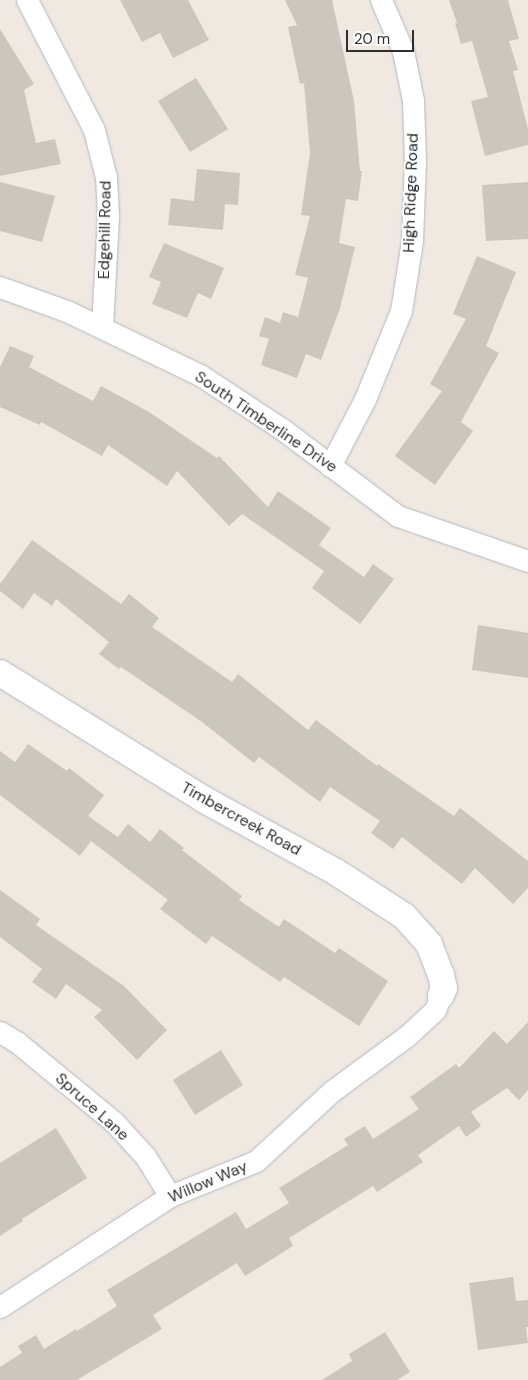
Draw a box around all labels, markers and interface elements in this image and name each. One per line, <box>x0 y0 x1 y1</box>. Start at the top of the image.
scale bar <box>348 20 416 52</box>
text: 20 m <box>354 29 390 49</box>
street label: High Ridge Road <box>399 133 423 253</box>
street label: Edgehill Road <box>95 181 115 279</box>
street label: South Timberline Drive <box>191 367 341 477</box>
street label: Timbercreek Road <box>178 778 304 860</box>
street label: Spruce Lane <box>51 1069 133 1145</box>
street label: Willow Way <box>166 1157 250 1207</box>

